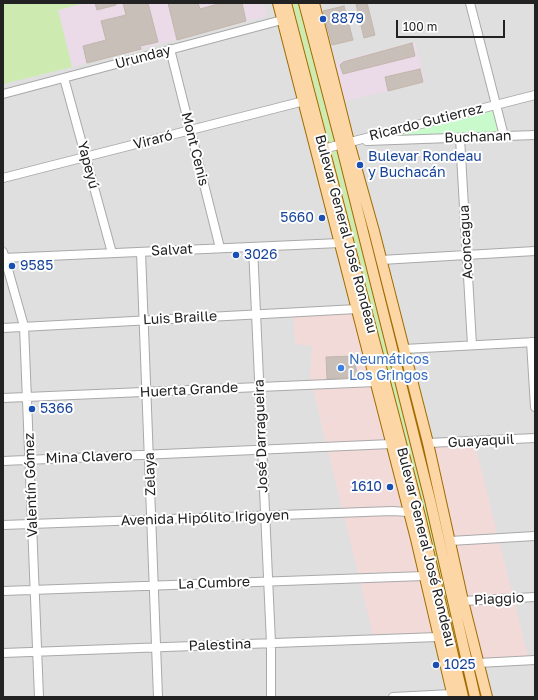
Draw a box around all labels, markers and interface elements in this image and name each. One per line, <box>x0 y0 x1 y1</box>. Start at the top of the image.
place label: 8879 <box>331 11 364 27</box>
scale bar <box>398 12 507 38</box>
marker: 8879 <box>318 14 328 24</box>
text: 100 m <box>403 19 437 34</box>
street label: Urunday <box>113 42 173 72</box>
street label: Ricardo Gutierrez <box>367 100 485 144</box>
street label: Mont Cenis <box>178 110 212 188</box>
street label: Viraró <box>132 127 174 153</box>
street label: Buchanan <box>444 127 512 147</box>
street label: Bulevar General José Rondeau <box>311 133 381 335</box>
street label: Yapeyú <box>74 139 102 191</box>
place label: Bulevar Rondeau y Buchacán <box>368 149 482 182</box>
marker: Bulevar Rondeau y Buchacán <box>355 160 365 170</box>
street label: Aconcagua <box>456 204 476 280</box>
place label: 5660 <box>280 210 314 226</box>
marker: 5660 <box>317 213 327 223</box>
street label: Salvat <box>151 241 193 259</box>
place label: 3026 <box>244 247 277 263</box>
marker: 3026 <box>231 250 241 260</box>
place label: 9585 <box>20 258 53 274</box>
marker: 9585 <box>7 261 17 271</box>
street label: Luis Braille <box>143 308 217 328</box>
place label: Neumáticos Los Gringos <box>349 352 429 384</box>
marker: Neumáticos Los Gringos <box>336 363 346 373</box>
street label: Huerta Grande <box>139 379 239 401</box>
street label: José Darragueira <box>251 379 271 493</box>
place label: 5366 <box>40 401 73 417</box>
marker: 5366 <box>27 404 37 414</box>
street label: Guayaquil <box>447 431 515 451</box>
street label: Valentín Gómez <box>21 432 41 538</box>
street label: Bulevar General José Rondeau <box>393 446 459 648</box>
street label: Mina Clavero <box>45 447 133 467</box>
street label: Zelaya <box>141 452 159 496</box>
place label: 1610 <box>351 479 382 495</box>
marker: 1610 <box>385 482 395 492</box>
street label: Avenida Hipólito Irigoyen <box>121 507 289 529</box>
street label: La Cumbre <box>178 573 250 593</box>
street label: Piaggio <box>473 589 525 609</box>
street label: Palestina <box>188 636 252 654</box>
place label: 1025 <box>444 657 476 673</box>
marker: 1025 <box>431 660 441 670</box>

